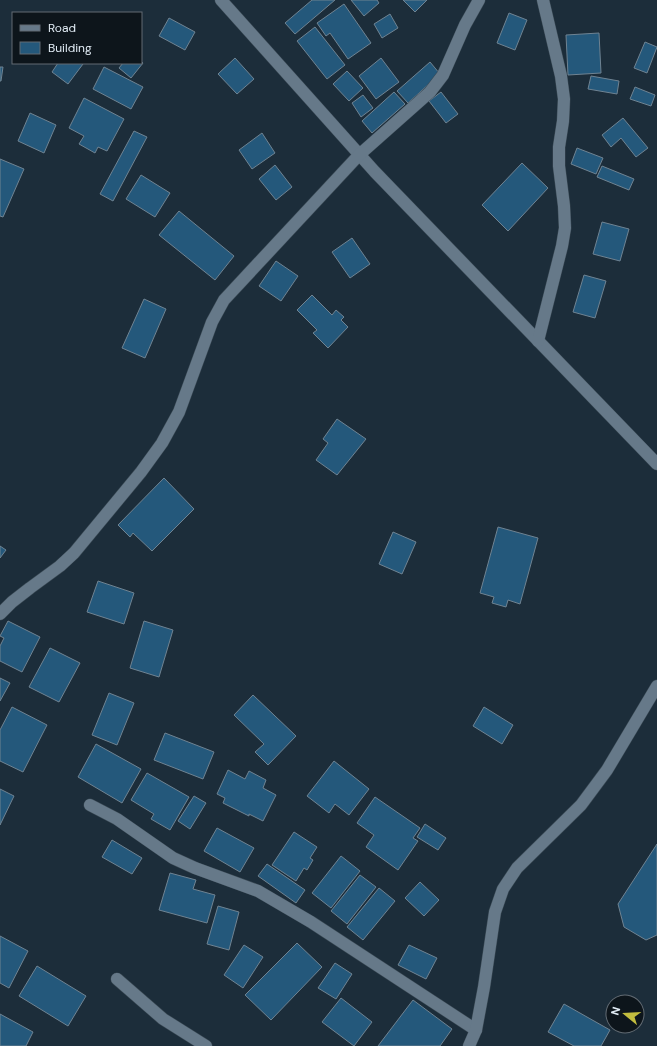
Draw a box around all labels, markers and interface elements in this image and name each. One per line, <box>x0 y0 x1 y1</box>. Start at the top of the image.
legend <box>12 12 142 64</box>
text: Road <box>48 20 76 36</box>
text: Building <box>48 40 92 56</box>
north arrow <box>605 994 645 1034</box>
text: N <box>608 1005 623 1017</box>

